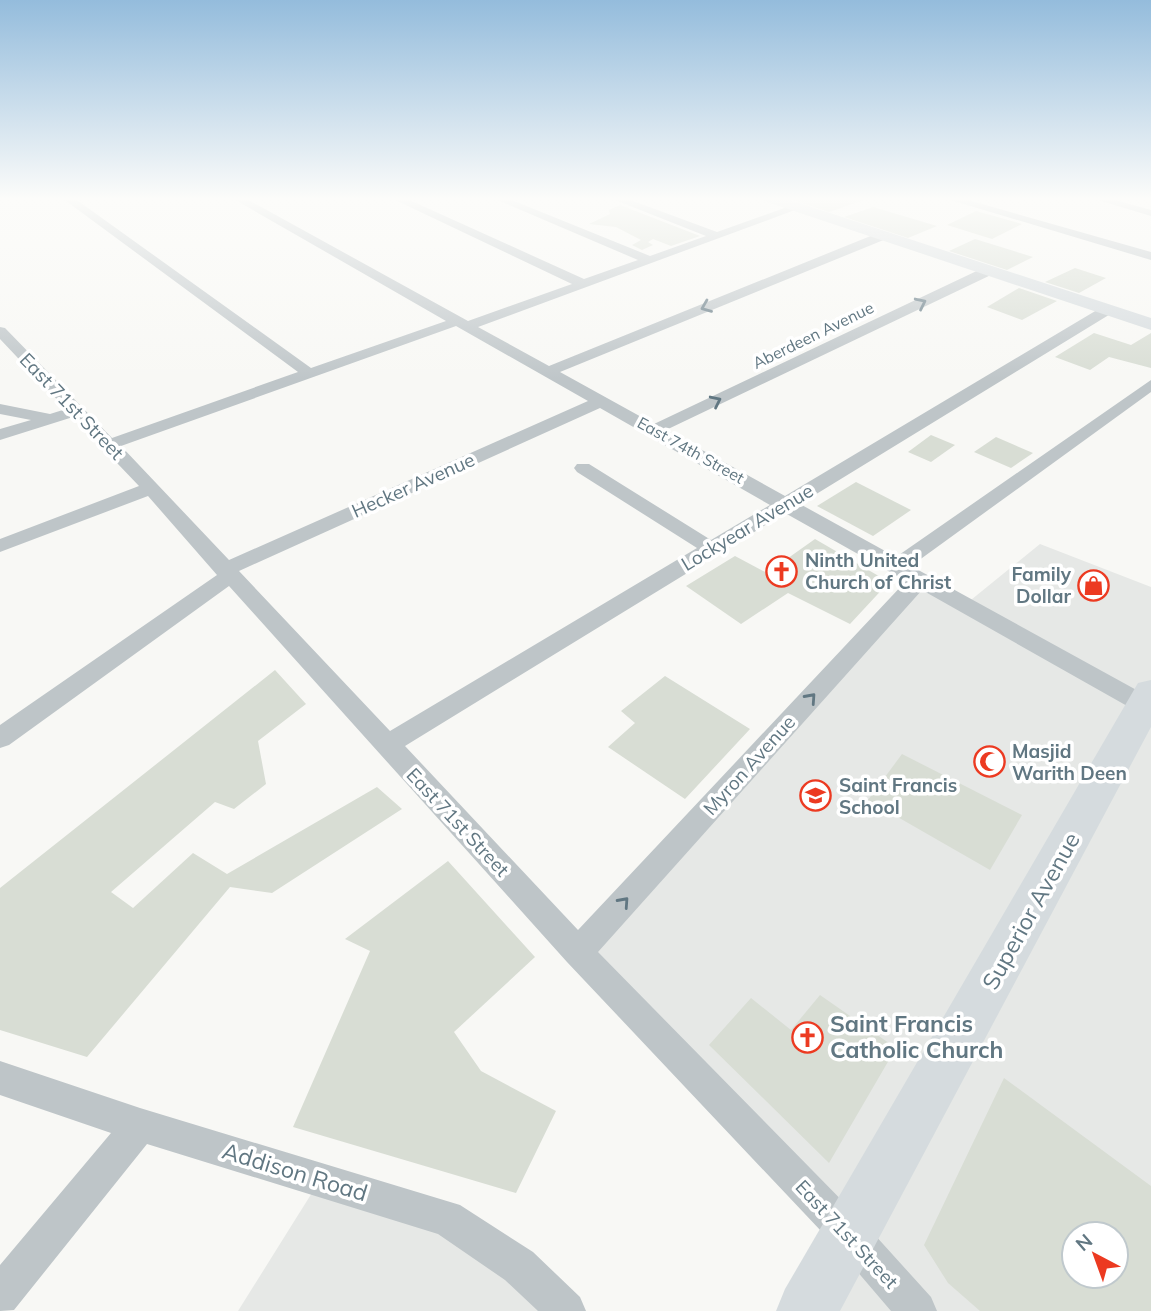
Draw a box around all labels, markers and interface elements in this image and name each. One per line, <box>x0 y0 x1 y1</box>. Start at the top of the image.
street label: Aberdeen Avenue <box>749 297 877 373</box>
one-way arrow <box>914 297 926 311</box>
one-way arrow <box>700 299 712 313</box>
street label: East 71st Street <box>15 347 129 465</box>
one-way arrow <box>708 395 721 409</box>
street label: East 74th Street <box>634 412 748 488</box>
street label: Hecker Avenue <box>348 447 478 523</box>
street label: Lockyear Avenue <box>677 478 817 576</box>
place label: Ninth United Church of Christ <box>805 548 951 594</box>
church icon: Ninth United Church of Christ <box>765 554 799 588</box>
place label: Family Dollar <box>1011 562 1072 608</box>
shop icon: Family Dollar <box>1077 568 1111 602</box>
one-way arrow <box>803 693 815 706</box>
street label: Myron Avenue <box>698 710 800 820</box>
place label: Masjid Warith Deen <box>1012 739 1127 785</box>
mosque icon: Masjid Warith Deen <box>972 745 1006 779</box>
street label: East 71st Street <box>402 763 515 882</box>
place label: Saint Francis School <box>839 773 957 819</box>
school or university icon: Saint Francis School <box>799 779 833 813</box>
street label: Superior Avenue <box>975 827 1086 994</box>
one-way arrow <box>616 897 628 910</box>
place label: Saint Francis Catholic Church <box>830 1009 1003 1064</box>
church icon: Saint Francis Catholic Church <box>790 1020 824 1054</box>
street label: Addison Road <box>219 1136 371 1207</box>
street label: East 71st Street <box>791 1175 904 1294</box>
north arrow <box>1060 1220 1130 1290</box>
text: N <box>1071 1228 1097 1256</box>

